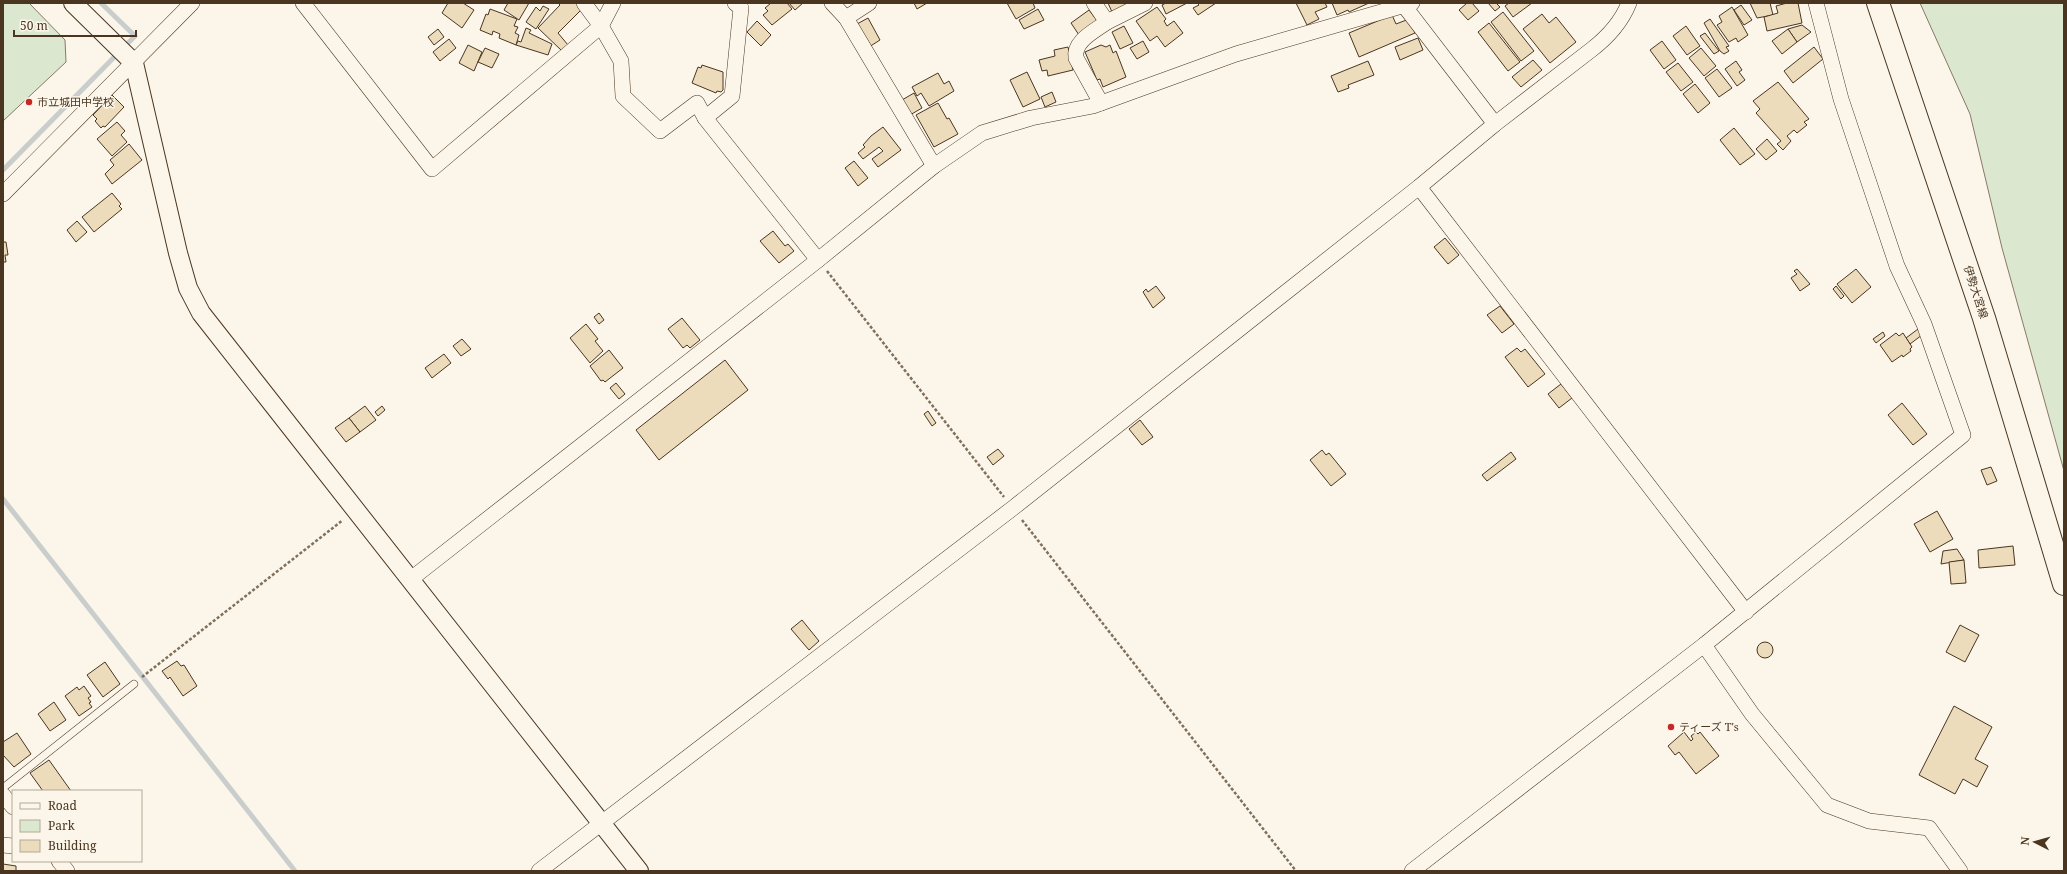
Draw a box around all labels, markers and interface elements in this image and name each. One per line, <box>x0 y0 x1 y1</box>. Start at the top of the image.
scale bar <box>14 12 136 38</box>
text: 50 m <box>20 17 48 34</box>
place label: 市立城田中学校 <box>37 94 114 109</box>
marker: 市立城田中学校 <box>24 97 34 107</box>
street label: 伊勢大宮線 <box>1961 263 1992 320</box>
place label: ティーズ T's <box>1679 719 1739 734</box>
marker: ティーズ T's <box>1666 722 1676 732</box>
legend <box>12 790 142 862</box>
text: Road <box>48 797 78 814</box>
text: Park <box>48 817 76 834</box>
north arrow <box>2015 822 2055 862</box>
text: N <box>2017 835 2033 846</box>
text: Building <box>48 837 97 854</box>

